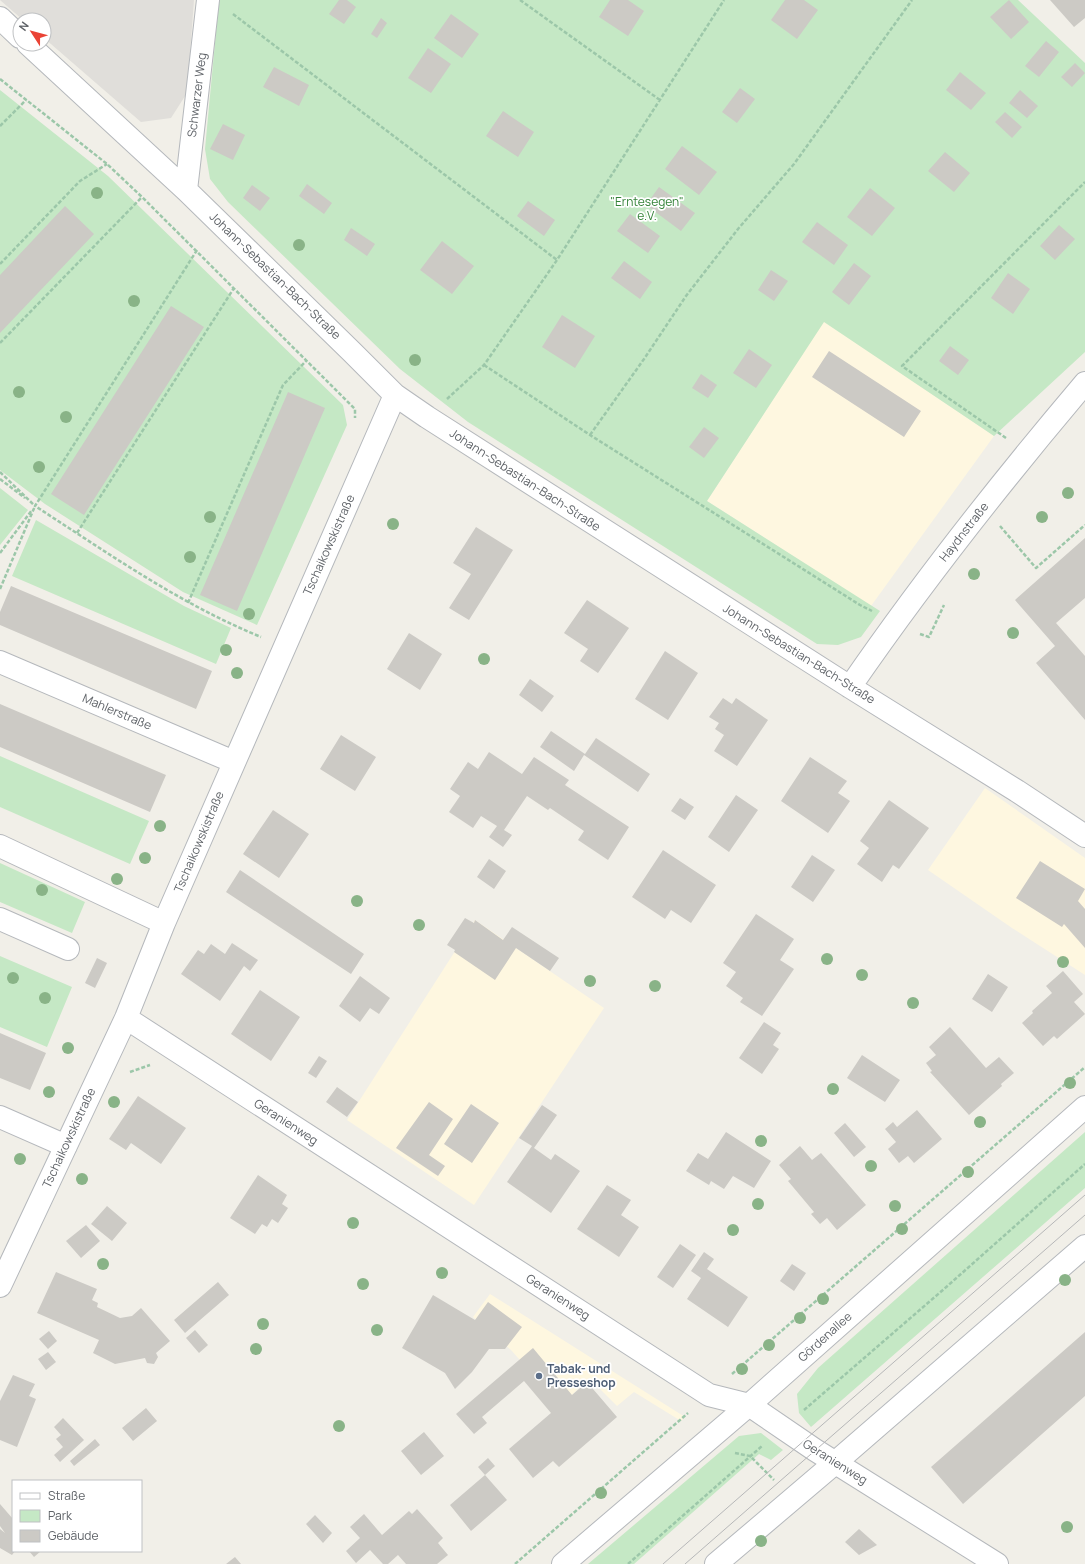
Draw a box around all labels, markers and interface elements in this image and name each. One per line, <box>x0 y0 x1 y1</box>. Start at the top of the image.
north arrow <box>12 12 52 52</box>
text: N <box>15 18 32 33</box>
street label: Schwarzer Weg <box>183 52 210 138</box>
park label: "Erntesegen" e.V. <box>610 193 684 224</box>
street label: Johann-Sebastian-Bach-Straße <box>206 208 345 343</box>
street label: Johann-Sebastian-Bach-Straße <box>447 424 604 535</box>
street label: Tschaikowskistraße <box>299 492 358 598</box>
street label: Haydnstraße <box>935 499 992 565</box>
street label: Johann-Sebastian-Bach-Straße <box>720 600 879 708</box>
street label: Mahlerstraße <box>80 689 155 734</box>
street label: Tschaikowskistraße <box>169 788 228 895</box>
street label: Tschaikowskistraße <box>38 1085 99 1191</box>
street label: Geranienweg <box>251 1095 322 1149</box>
street label: Geranienweg <box>523 1270 594 1324</box>
street label: Gördenallee <box>794 1308 855 1365</box>
place label: Tabak- und Presseshop <box>547 1360 616 1391</box>
marker: Tabak- und Presseshop <box>534 1371 544 1381</box>
street label: Geranienweg <box>800 1435 871 1488</box>
legend <box>12 1480 142 1552</box>
text: Straße <box>48 1487 85 1504</box>
text: Park <box>48 1507 73 1524</box>
text: Gebäude <box>48 1527 99 1544</box>

